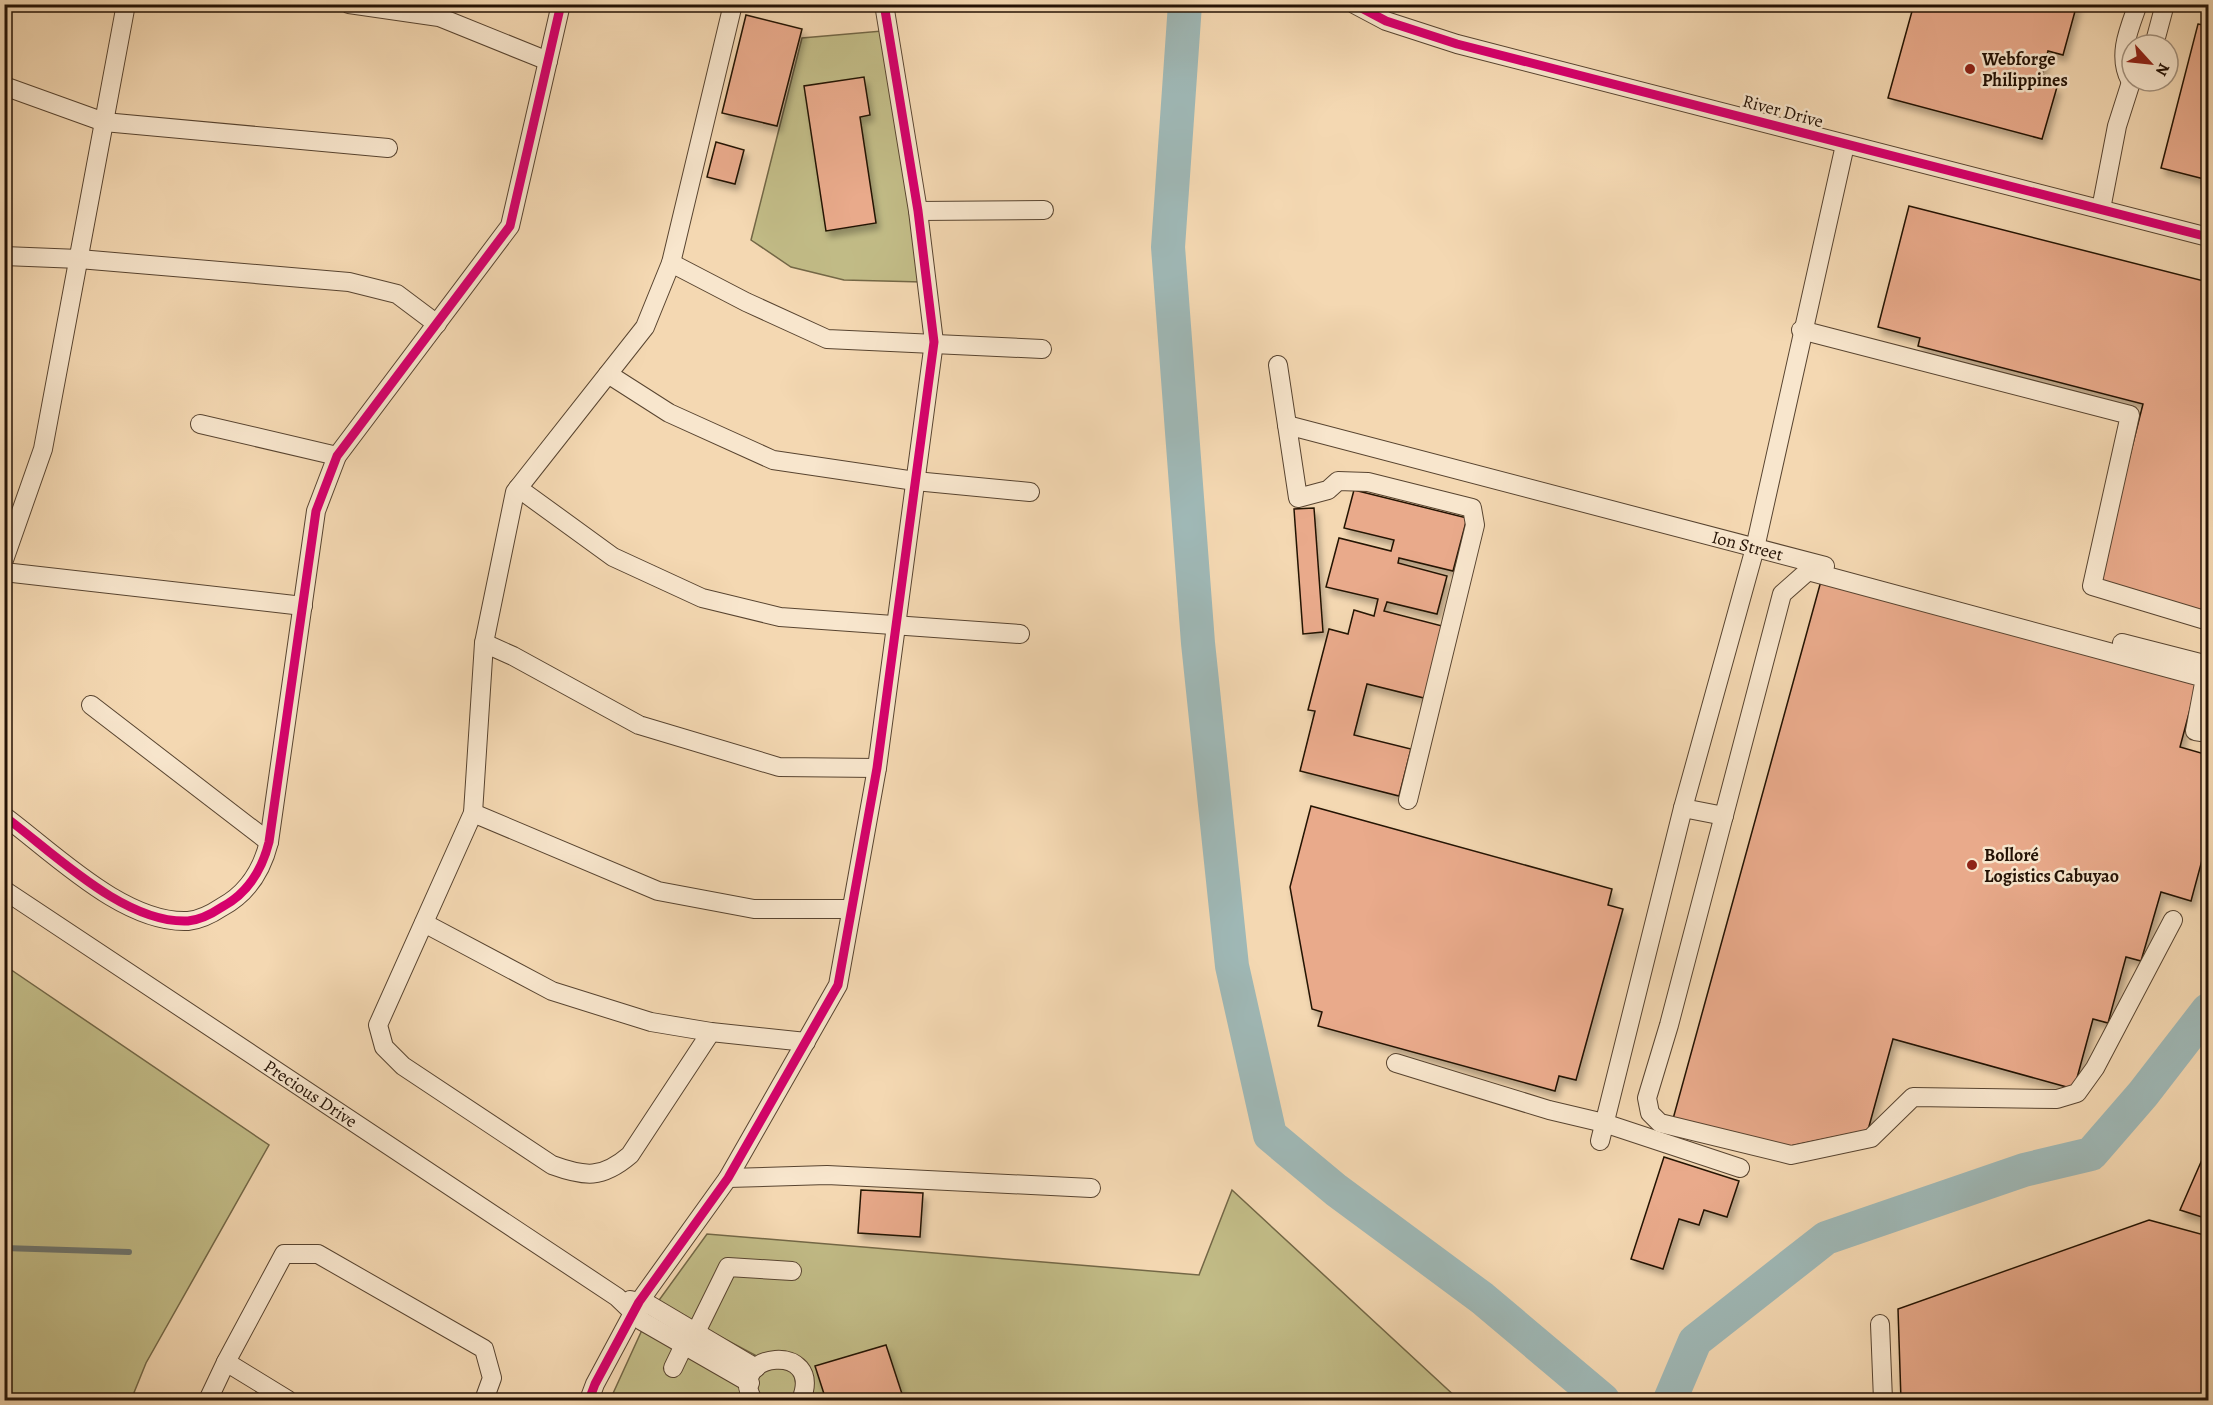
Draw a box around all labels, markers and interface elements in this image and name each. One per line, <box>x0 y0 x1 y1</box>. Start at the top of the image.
north arrow <box>2120 33 2180 93</box>
place label: Webforge Philippines <box>1981 47 2068 92</box>
text: N <box>2150 59 2175 80</box>
marker: Webforge Philippines <box>1963 62 1977 76</box>
street label: River Drive <box>1740 89 1826 133</box>
street label: Ion Street <box>1709 525 1786 567</box>
place label: Bolloré Logistics Cabuyao <box>1984 843 2119 888</box>
marker: Bolloré Logistics Cabuyao <box>1965 858 1979 872</box>
street label: Precious Drive <box>259 1054 362 1133</box>

